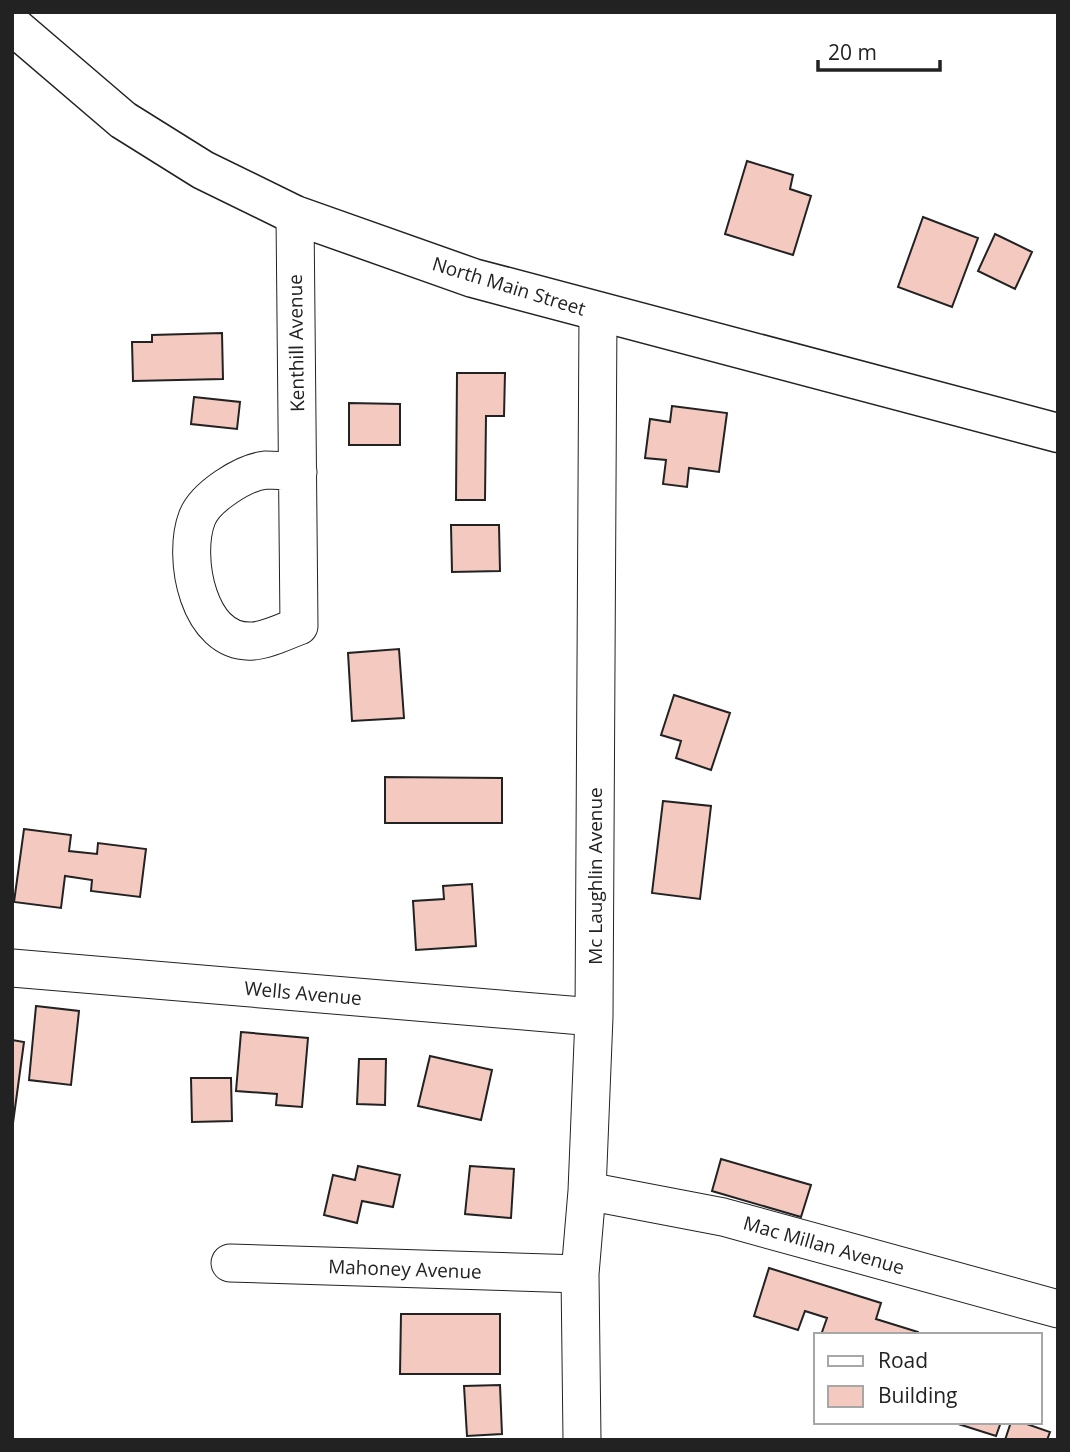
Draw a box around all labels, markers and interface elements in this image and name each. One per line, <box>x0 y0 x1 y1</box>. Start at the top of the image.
scale bar <box>818 28 940 72</box>
text: 20 m <box>828 38 877 66</box>
street label: North Main Street <box>429 250 589 322</box>
street label: Kenthill Avenue <box>282 274 310 412</box>
street label: Mc Laughlin Avenue <box>582 787 608 965</box>
street label: Wells Avenue <box>243 975 363 1011</box>
street label: Mac Millan Avenue <box>740 1210 908 1280</box>
street label: Mahoney Avenue <box>328 1253 482 1285</box>
legend <box>814 1333 1042 1424</box>
text: Road <box>878 1346 928 1374</box>
text: Building <box>878 1381 957 1409</box>

